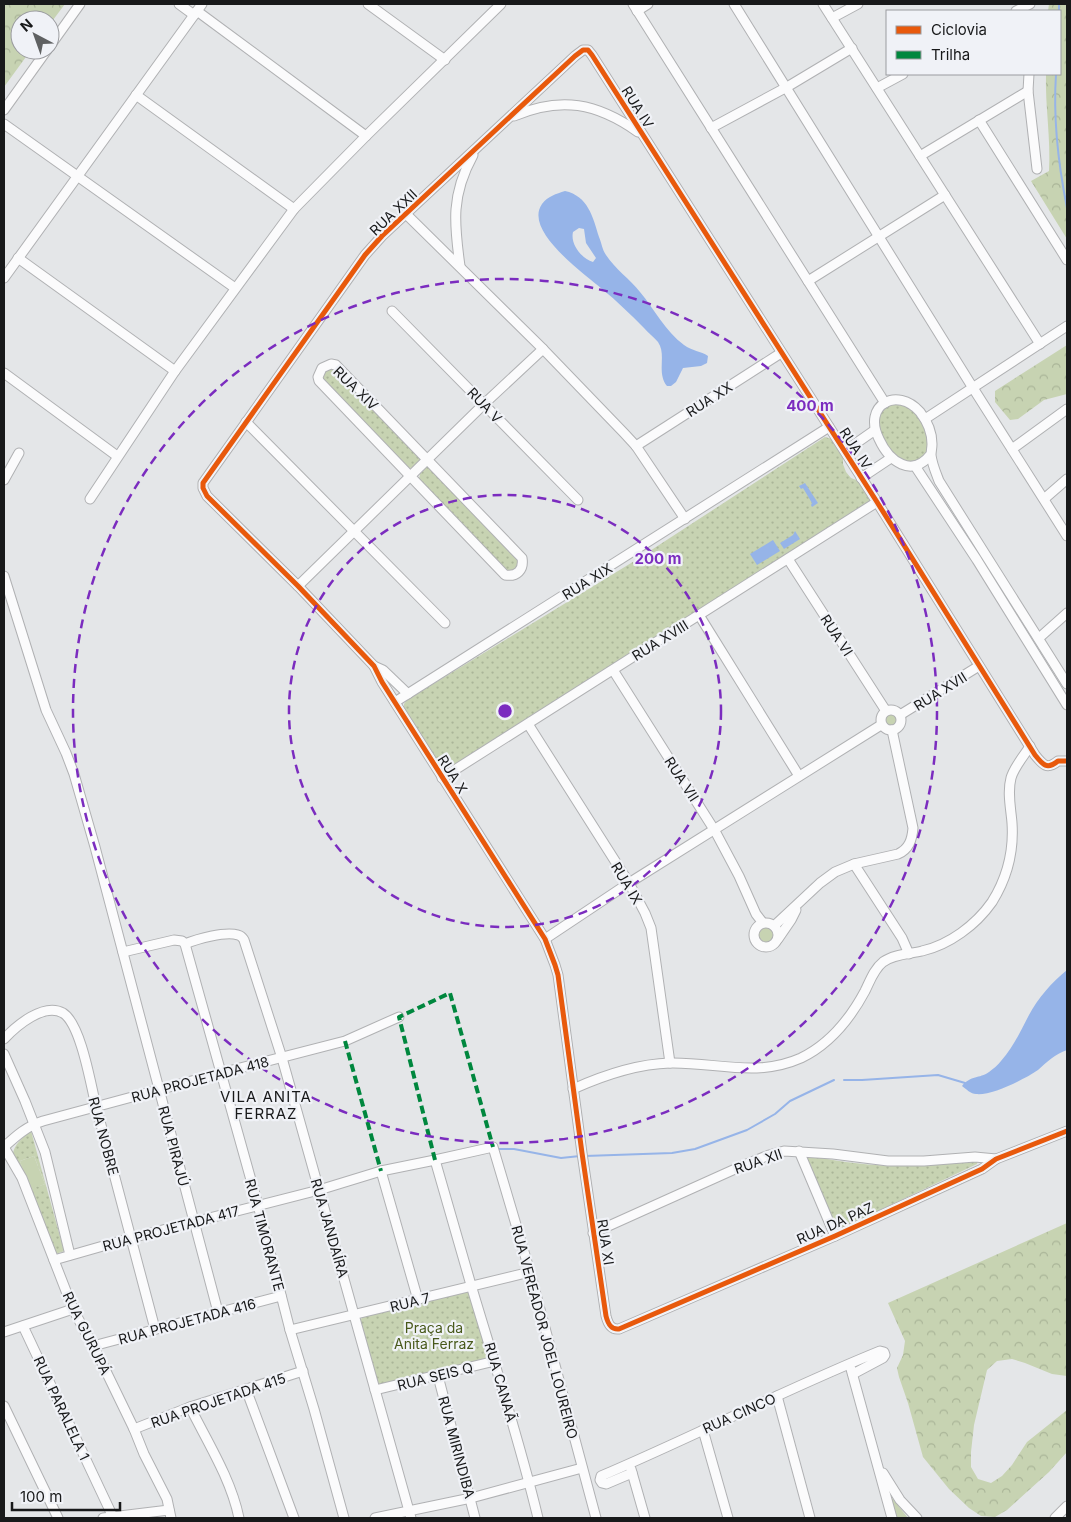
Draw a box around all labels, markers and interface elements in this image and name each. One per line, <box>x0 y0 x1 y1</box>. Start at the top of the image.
north arrow <box>10 10 60 60</box>
legend <box>886 10 1061 75</box>
text: N <box>17 15 36 35</box>
text: Ciclovia <box>931 20 987 39</box>
text: Trilha <box>931 45 970 64</box>
street label: RUA IV <box>619 83 658 131</box>
street label: RUA XXII <box>366 185 420 239</box>
street label: RUA XIV <box>330 363 382 414</box>
street label: RUA XX <box>683 378 736 420</box>
street label: RUA V <box>464 384 506 426</box>
text: 400 m <box>786 396 834 415</box>
street label: RUA IV <box>836 424 876 472</box>
text: 200 m <box>635 549 681 568</box>
street label: RUA XIX <box>559 559 615 603</box>
street label: RUA VI <box>817 611 857 659</box>
street label: RUA XVIII <box>629 616 691 664</box>
street label: RUA XVII <box>910 668 970 714</box>
centre of rings <box>496 702 514 720</box>
street label: RUA X <box>435 752 472 797</box>
street label: RUA VII <box>661 753 703 805</box>
street label: RUA IX <box>608 859 646 908</box>
street label: RUA PROJETADA 418 <box>129 1052 271 1106</box>
district label: VILA ANITA FERRAZ <box>220 1087 312 1123</box>
street label: RUA NOBRE <box>85 1095 123 1177</box>
street label: RUA PIRAJÚ <box>155 1104 193 1188</box>
street label: RUA XII <box>732 1145 784 1177</box>
street label: RUA JANDAÍRA <box>308 1176 352 1280</box>
street label: RUA TIMORANTE <box>242 1177 288 1293</box>
street label: RUA DA PAZ <box>794 1198 876 1248</box>
street label: RUA PROJETADA 417 <box>101 1202 241 1254</box>
street label: RUA XI <box>594 1218 618 1266</box>
street label: RUA VEREADOR JOEL LOUREIRO <box>508 1223 582 1441</box>
street label: RUA GURUPÁ <box>59 1289 115 1378</box>
street label: RUA 7 <box>388 1289 432 1315</box>
street label: RUA PROJETADA 416 <box>116 1294 258 1348</box>
park label: Praça da Anita Ferraz <box>394 1319 474 1352</box>
street label: RUA CANAÃ <box>481 1340 521 1424</box>
street label: RUA PARALELA 1 <box>31 1353 93 1463</box>
street label: RUA SEIS Q <box>395 1358 475 1394</box>
street label: RUA PROJETADA 415 <box>148 1369 288 1431</box>
street label: RUA CINCO <box>700 1389 778 1437</box>
street label: RUA MIRINDIBA <box>435 1394 479 1500</box>
scale bar <box>12 1480 120 1512</box>
text: 100 m <box>20 1487 62 1506</box>

